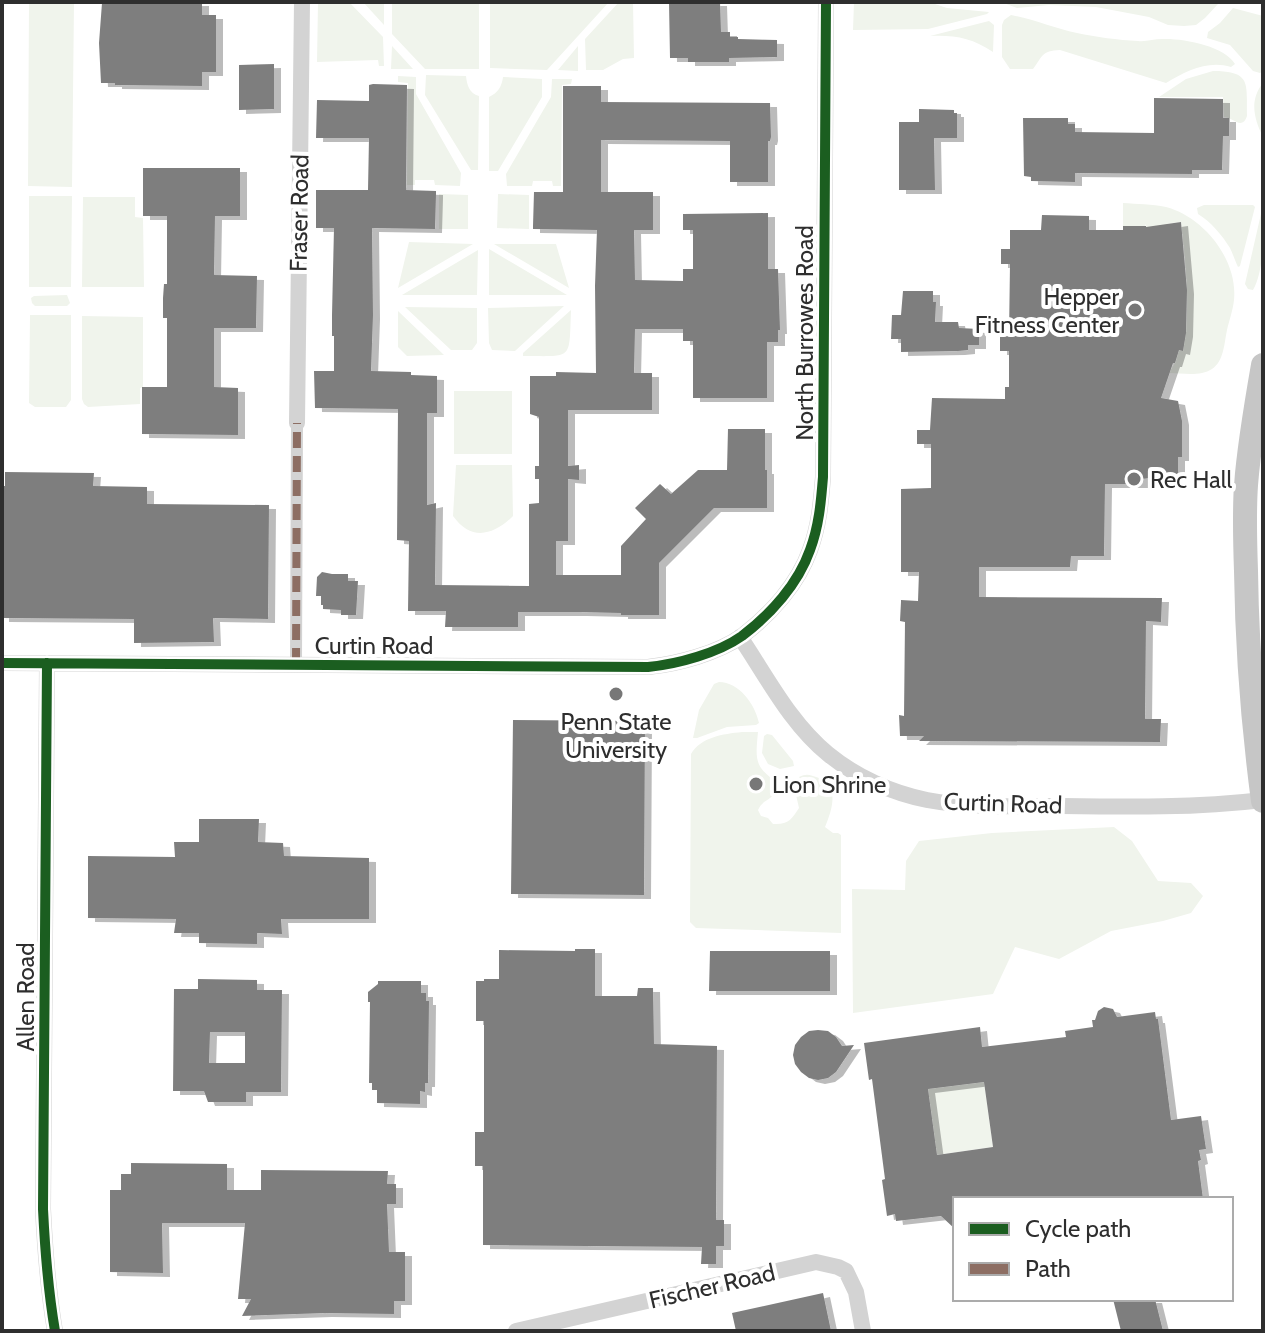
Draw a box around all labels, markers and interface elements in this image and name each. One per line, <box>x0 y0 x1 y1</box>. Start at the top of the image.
street label: Fraser Road <box>283 154 315 272</box>
street label: North Burrowes Road <box>790 225 819 441</box>
place label: Hepper Fitness Center <box>975 282 1119 339</box>
marker: Hepper Fitness Center <box>1126 301 1144 319</box>
place label: Rec Hall <box>1150 465 1232 494</box>
marker: Rec Hall <box>1125 470 1143 488</box>
street label: Curtin Road <box>315 631 433 660</box>
marker: Penn State University <box>607 685 625 703</box>
place label: Penn State University <box>560 707 672 764</box>
place label: Lion Shrine <box>772 770 886 799</box>
marker: Lion Shrine <box>747 775 765 793</box>
street label: Curtin Road <box>943 786 1063 820</box>
street label: Allen Road <box>11 943 40 1052</box>
legend <box>953 1197 1233 1301</box>
text: Cycle path <box>1025 1214 1131 1243</box>
text: Path <box>1025 1254 1071 1283</box>
street label: Fischer Road <box>646 1257 778 1315</box>

